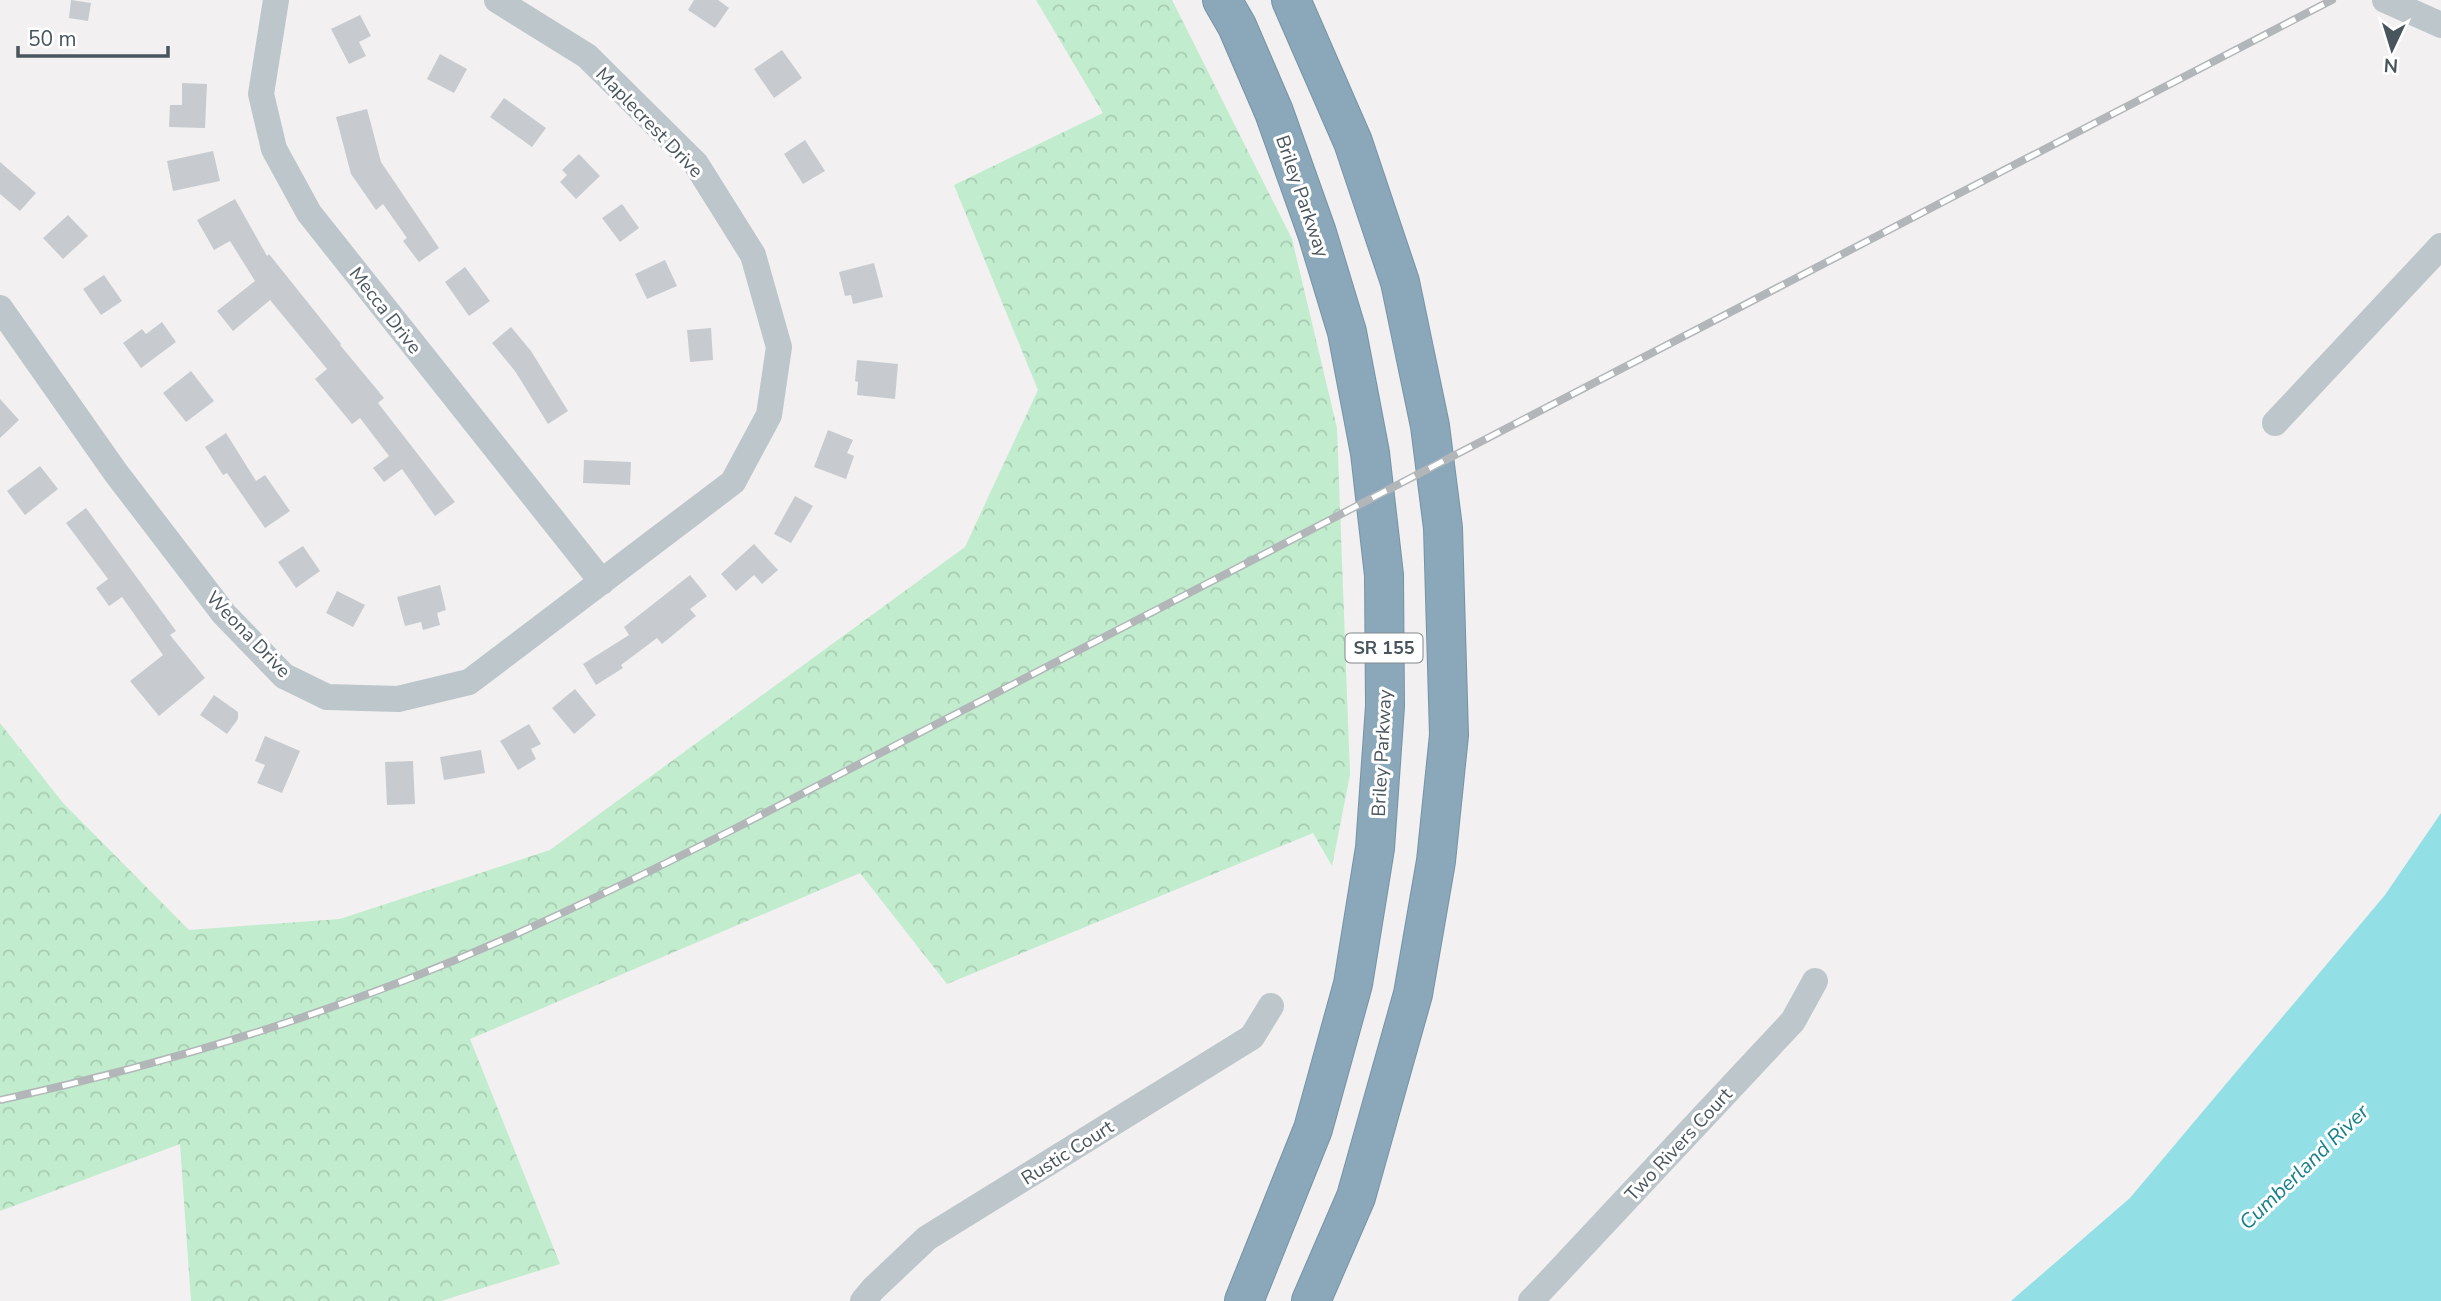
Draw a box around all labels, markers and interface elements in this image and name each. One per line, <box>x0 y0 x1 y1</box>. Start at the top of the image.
scale bar <box>18 14 168 58</box>
north arrow <box>2357 14 2427 84</box>
text: 50 m <box>28 25 77 53</box>
text: N <box>2383 51 2399 78</box>
street label: Maplecrest Drive <box>590 62 709 184</box>
street label: Briley Parkway <box>1269 132 1335 261</box>
street label: Mecca Drive <box>343 262 427 359</box>
street label: Weona Drive <box>200 586 296 684</box>
road number: SR 155 <box>1346 634 1422 662</box>
street label: Briley Parkway <box>1366 689 1398 817</box>
street label: Two Rivers Court <box>1619 1082 1738 1207</box>
water label: Cumberland River <box>2233 1098 2375 1236</box>
street label: Rustic Court <box>1016 1114 1119 1192</box>

